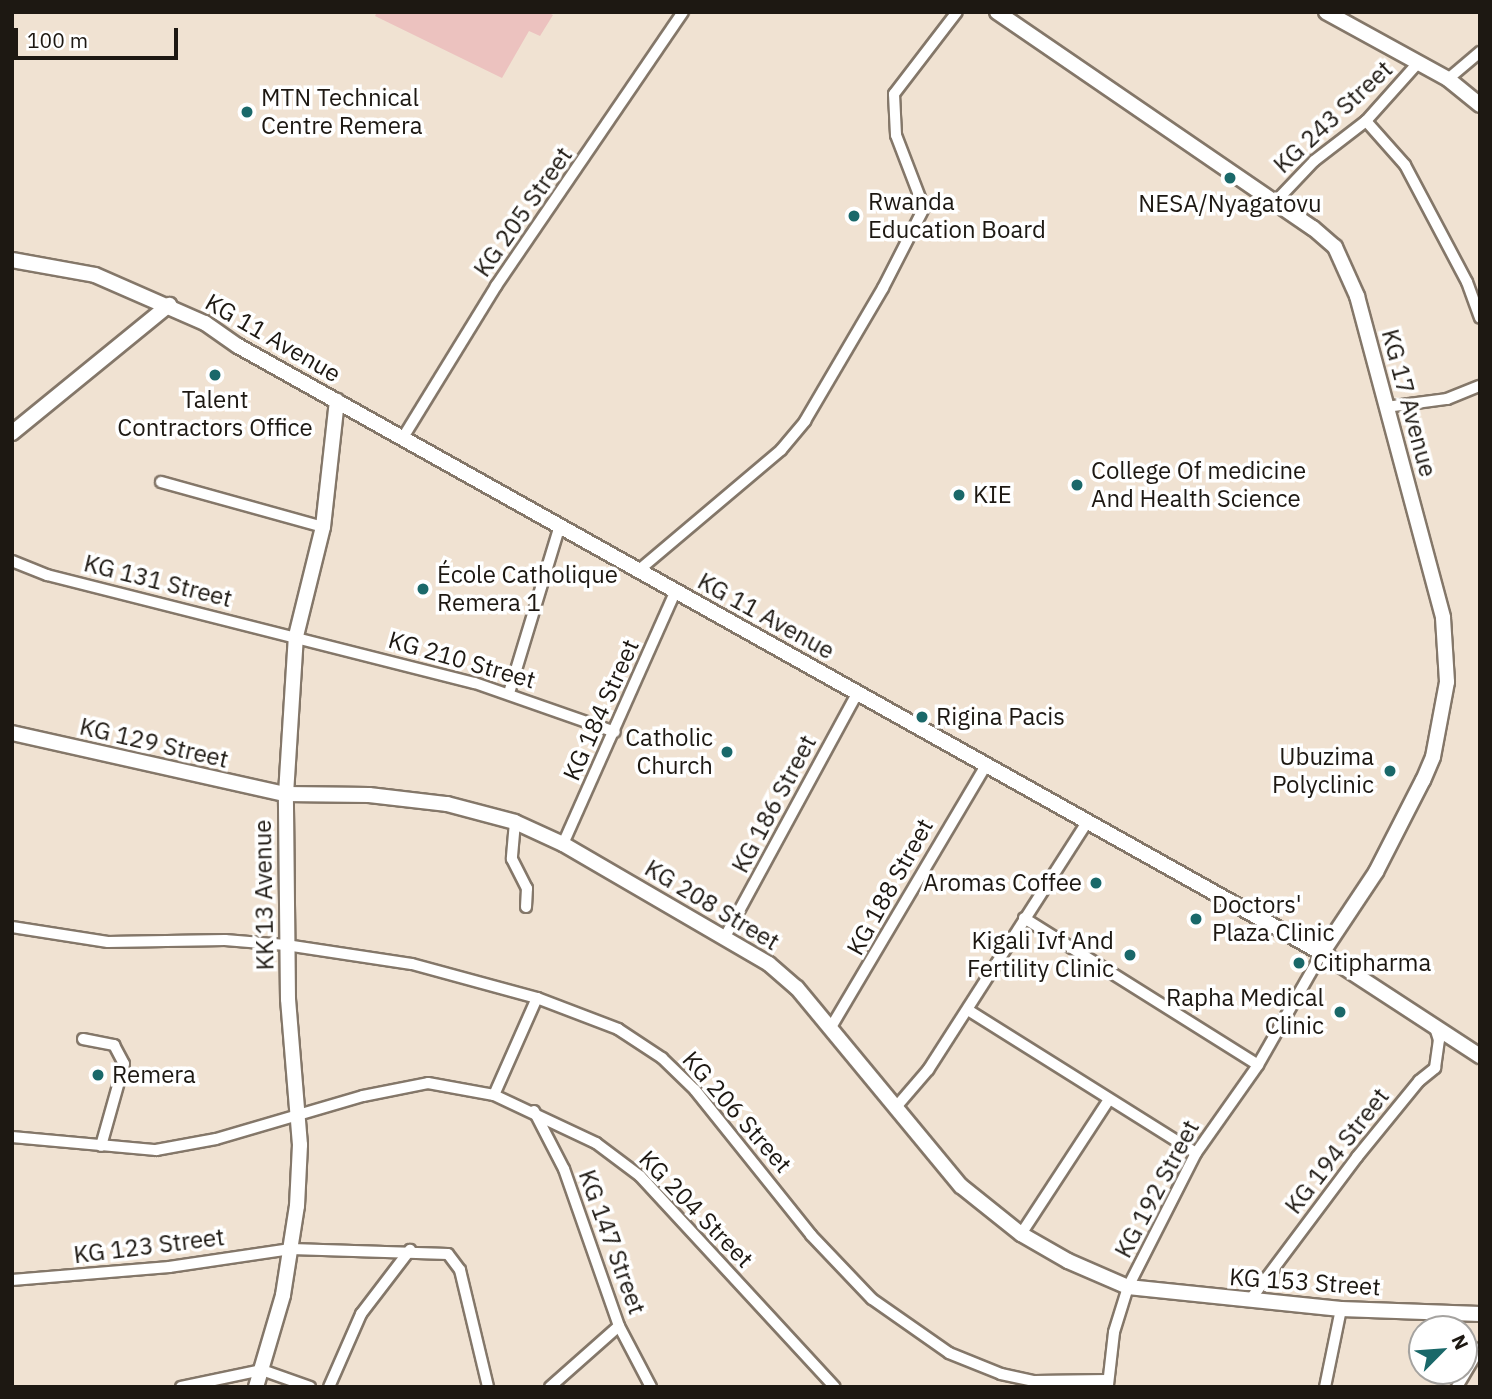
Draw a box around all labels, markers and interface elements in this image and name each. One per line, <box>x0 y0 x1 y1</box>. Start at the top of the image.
scale bar <box>18 14 182 58</box>
text: 100 m <box>27 26 88 54</box>
street label: KG 243 Street <box>1268 55 1398 179</box>
place label: MTN Technical Centre Remera <box>261 84 422 140</box>
marker: MTN Technical Centre Remera <box>239 104 255 120</box>
street label: KG 205 Street <box>468 142 578 282</box>
marker: NESA/Nyagatovu <box>1222 170 1238 186</box>
place label: Rwanda Education Board <box>868 188 1046 244</box>
place label: NESA/Nyagatovu <box>1138 190 1322 218</box>
marker: Rwanda Education Board <box>846 208 862 224</box>
street label: KG 11 Avenue <box>200 288 346 388</box>
street label: KG 17 Avenue <box>1375 326 1443 480</box>
marker: Talent Contractors Office <box>207 367 223 383</box>
place label: Talent Contractors Office <box>117 386 313 442</box>
place label: College Of medicine And Health Science <box>1091 457 1306 513</box>
marker: College Of medicine And Health Science <box>1069 477 1085 493</box>
place label: KIE <box>973 481 1012 509</box>
marker: KIE <box>951 487 967 503</box>
street label: KG 131 Street <box>81 549 235 613</box>
place label: École Catholique Remera 1 <box>437 561 618 617</box>
street label: KG 11 Avenue <box>693 567 839 665</box>
marker: École Catholique Remera 1 <box>415 581 431 597</box>
street label: KG 210 Street <box>385 625 539 695</box>
street label: KG 184 Street <box>557 635 645 785</box>
place label: Rigina Pacis <box>936 703 1065 731</box>
marker: Rigina Pacis <box>914 709 930 725</box>
street label: KG 129 Street <box>77 712 231 774</box>
place label: Catholic Church <box>625 724 713 780</box>
street label: KG 186 Street <box>726 730 822 878</box>
place label: Ubuzima Polyclinic <box>1272 743 1374 799</box>
marker: Catholic Church <box>719 744 735 760</box>
marker: Ubuzima Polyclinic <box>1380 761 1400 781</box>
street label: KG 188 Street <box>841 814 939 960</box>
street label: KK 13 Avenue <box>248 819 280 971</box>
street label: KG 208 Street <box>640 854 784 956</box>
place label: Aromas Coffee <box>923 869 1082 897</box>
marker: Aromas Coffee <box>1088 875 1104 891</box>
place label: Doctors' Plaza Clinic <box>1212 891 1335 947</box>
marker: Doctors' Plaza Clinic <box>1186 909 1206 929</box>
place label: Kigali Ivf And Fertility Clinic <box>967 927 1114 983</box>
marker: Kigali Ivf And Fertility Clinic <box>1120 945 1140 965</box>
place label: Citipharma <box>1313 949 1431 977</box>
marker: Citipharma <box>1291 955 1307 971</box>
place label: Rapha Medical Clinic <box>1166 984 1324 1040</box>
marker: Rapha Medical Clinic <box>1330 1002 1350 1022</box>
street label: KG 206 Street <box>676 1045 798 1179</box>
place label: Remera <box>112 1061 196 1089</box>
marker: Remera <box>90 1067 106 1083</box>
street label: KG 194 Street <box>1279 1082 1395 1220</box>
street label: KG 192 Street <box>1109 1115 1205 1263</box>
street label: KG 204 Street <box>633 1144 759 1274</box>
street label: KG 147 Street <box>573 1166 651 1318</box>
street label: KG 123 Street <box>72 1222 226 1270</box>
street label: KG 153 Street <box>1228 1262 1382 1302</box>
north arrow <box>1408 1315 1478 1385</box>
text: N <box>1446 1331 1474 1353</box>

